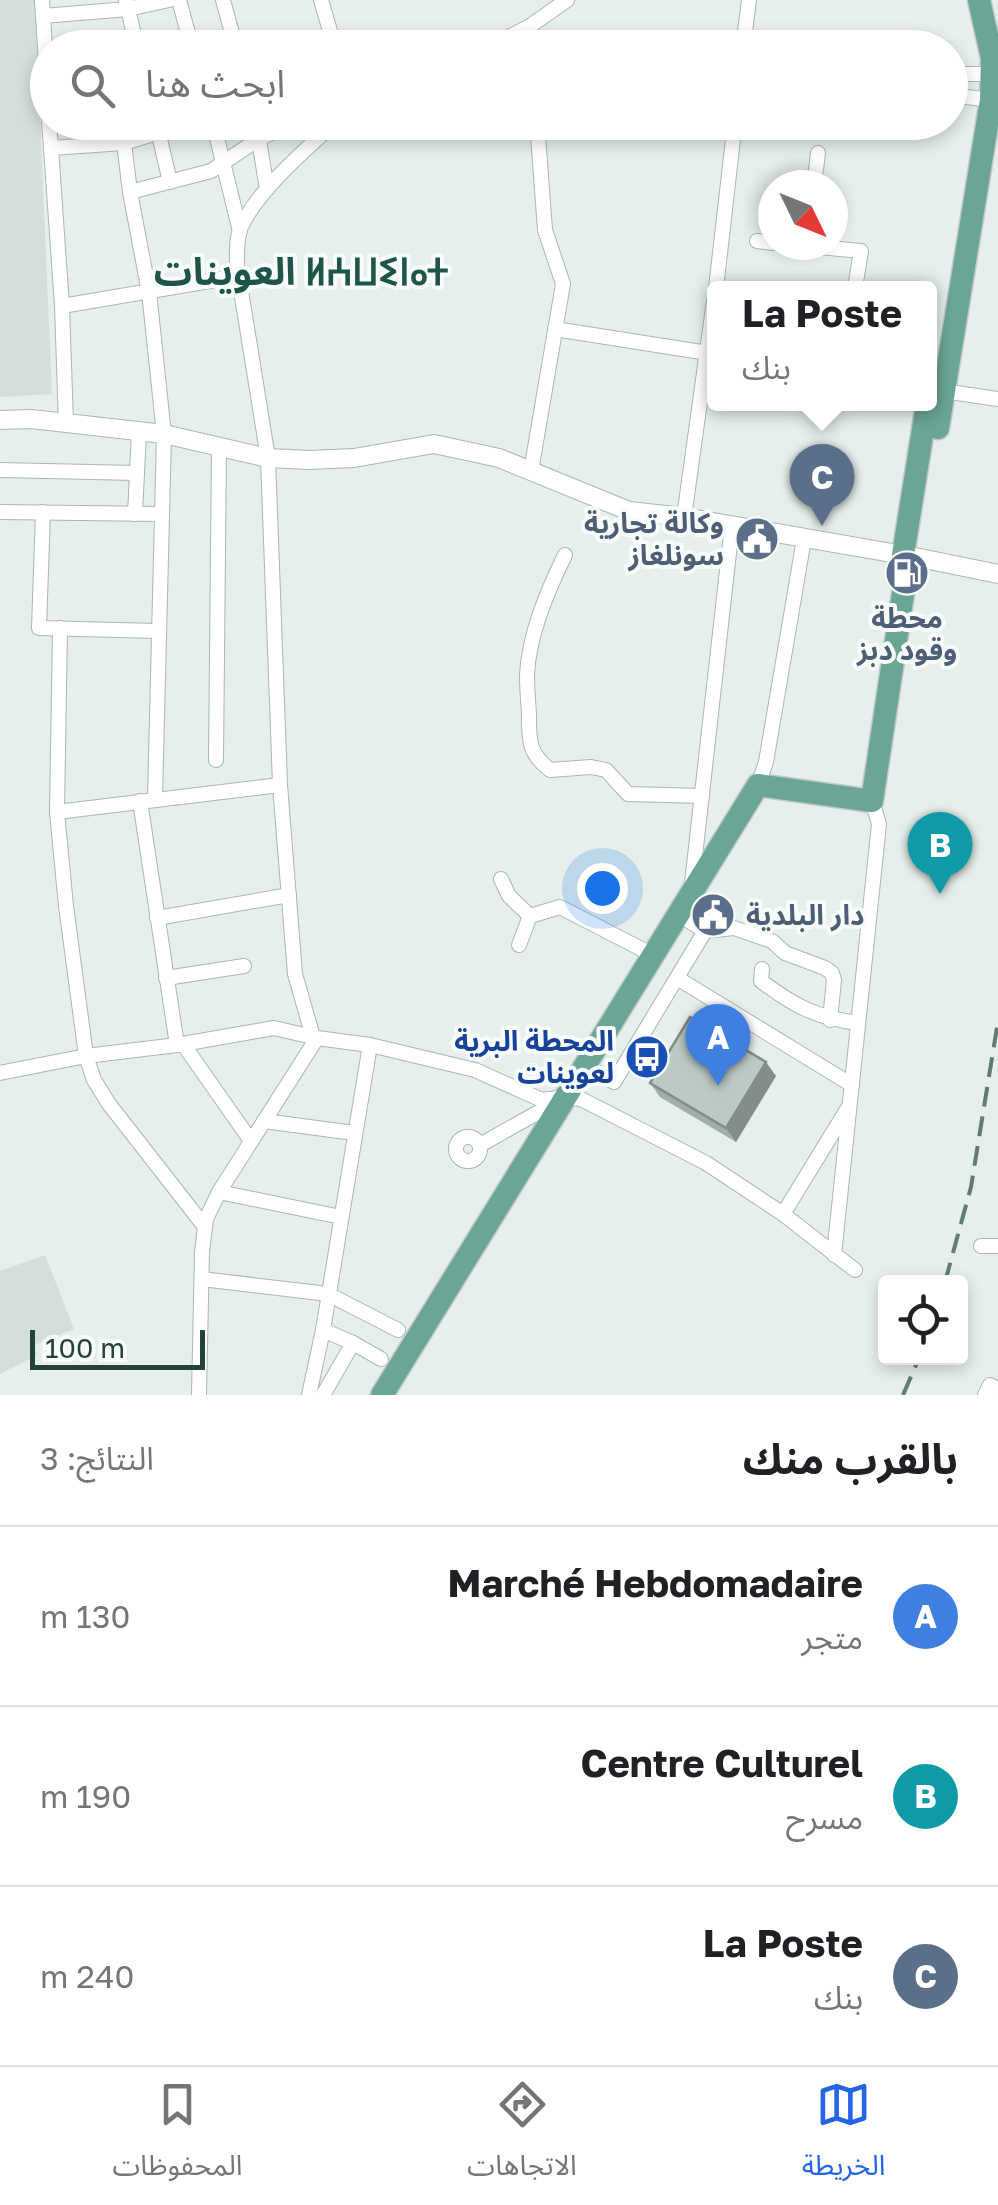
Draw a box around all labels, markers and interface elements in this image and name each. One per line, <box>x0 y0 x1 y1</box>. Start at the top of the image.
search box <box>30 30 968 140</box>
icon: search <box>65 58 120 113</box>
text: ابحث هنا <box>145 60 285 105</box>
north arrow <box>758 170 848 260</box>
district label: العوينات ⵍⵄⵡⵉⵏⴰⵜ <box>154 248 448 294</box>
popup <box>707 281 937 411</box>
text: La Poste <box>742 290 902 335</box>
text: بنك <box>742 348 791 386</box>
pin: C <box>790 444 854 526</box>
place label: وكالة تجارية سونلغاز <box>584 506 724 572</box>
public building icon: وكالة تجارية سونلغاز <box>734 516 780 562</box>
fuel station icon: محطة وقود دبز <box>884 550 930 596</box>
place label: محطة وقود دبز <box>856 601 957 667</box>
pin: B <box>908 812 972 894</box>
your location <box>577 863 628 914</box>
public building icon: دار البلدية <box>690 892 736 938</box>
place label: دار البلدية <box>746 898 865 932</box>
pin: A <box>686 1004 750 1086</box>
place label: المحطة البرية لعوينات <box>454 1024 614 1089</box>
bus stop icon: المحطة البرية لعوينات <box>624 1034 670 1080</box>
map controls <box>878 1275 968 1365</box>
button: locate <box>878 1275 968 1365</box>
scale bar <box>30 1325 205 1370</box>
text: 100 m <box>45 1331 125 1364</box>
text: بالقرب منك <box>743 1433 958 1483</box>
text: النتائج: 3 <box>40 1439 154 1477</box>
text: Marché Hebdomadaire <box>448 1560 863 1605</box>
text: 130 m <box>40 1597 130 1635</box>
text: A <box>914 1597 937 1635</box>
text: متجر <box>801 1618 863 1656</box>
text: Centre Culturel <box>580 1740 863 1785</box>
text: 190 m <box>40 1777 131 1815</box>
text: B <box>914 1777 937 1815</box>
text: مسرح <box>786 1798 863 1836</box>
text: La Poste <box>703 1920 863 1965</box>
text: 240 m <box>40 1957 134 1995</box>
text: C <box>914 1957 937 1995</box>
text: بنك <box>814 1978 863 2016</box>
tab: المحفوظات <box>112 2077 242 2196</box>
tab: الاتجاهات <box>467 2077 577 2196</box>
tab: الخريطة <box>802 2077 886 2196</box>

